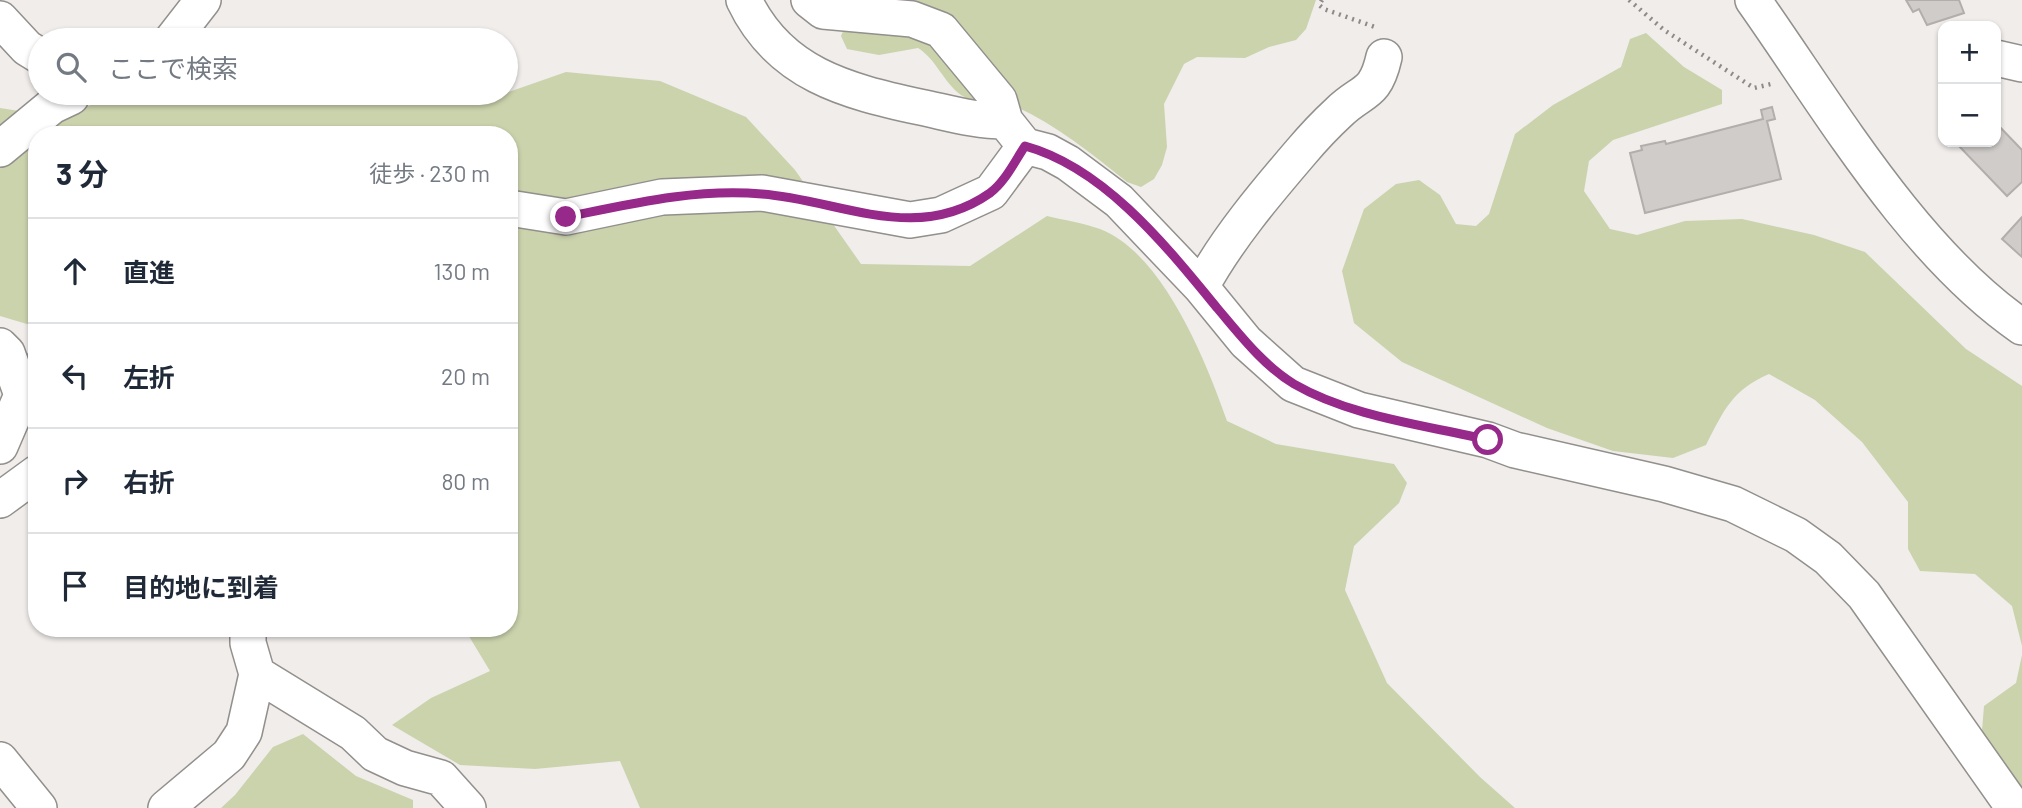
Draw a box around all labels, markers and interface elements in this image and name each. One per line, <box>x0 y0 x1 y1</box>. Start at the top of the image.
map controls <box>1938 21 2001 147</box>
button: + <box>1938 21 2001 84</box>
search box <box>28 28 518 105</box>
icon: search <box>52 48 90 86</box>
text: ここで検索 <box>108 52 238 83</box>
button: − <box>1938 84 2001 147</box>
text: 3 分 <box>56 155 108 191</box>
text: 徒歩 · 230 m <box>369 159 490 187</box>
route end <box>550 201 581 232</box>
icon: ahead <box>56 252 94 290</box>
text: 直進 <box>123 256 175 287</box>
text: 130 m <box>433 257 490 285</box>
icon: left <box>56 357 94 395</box>
text: 左折 <box>123 361 175 392</box>
text: 20 m <box>441 362 490 390</box>
route start <box>1472 424 1503 455</box>
icon: right <box>56 462 94 500</box>
text: 右折 <box>123 466 175 497</box>
text: 80 m <box>441 467 490 495</box>
icon: arrive <box>56 567 94 605</box>
text: 目的地に到着 <box>123 571 279 602</box>

